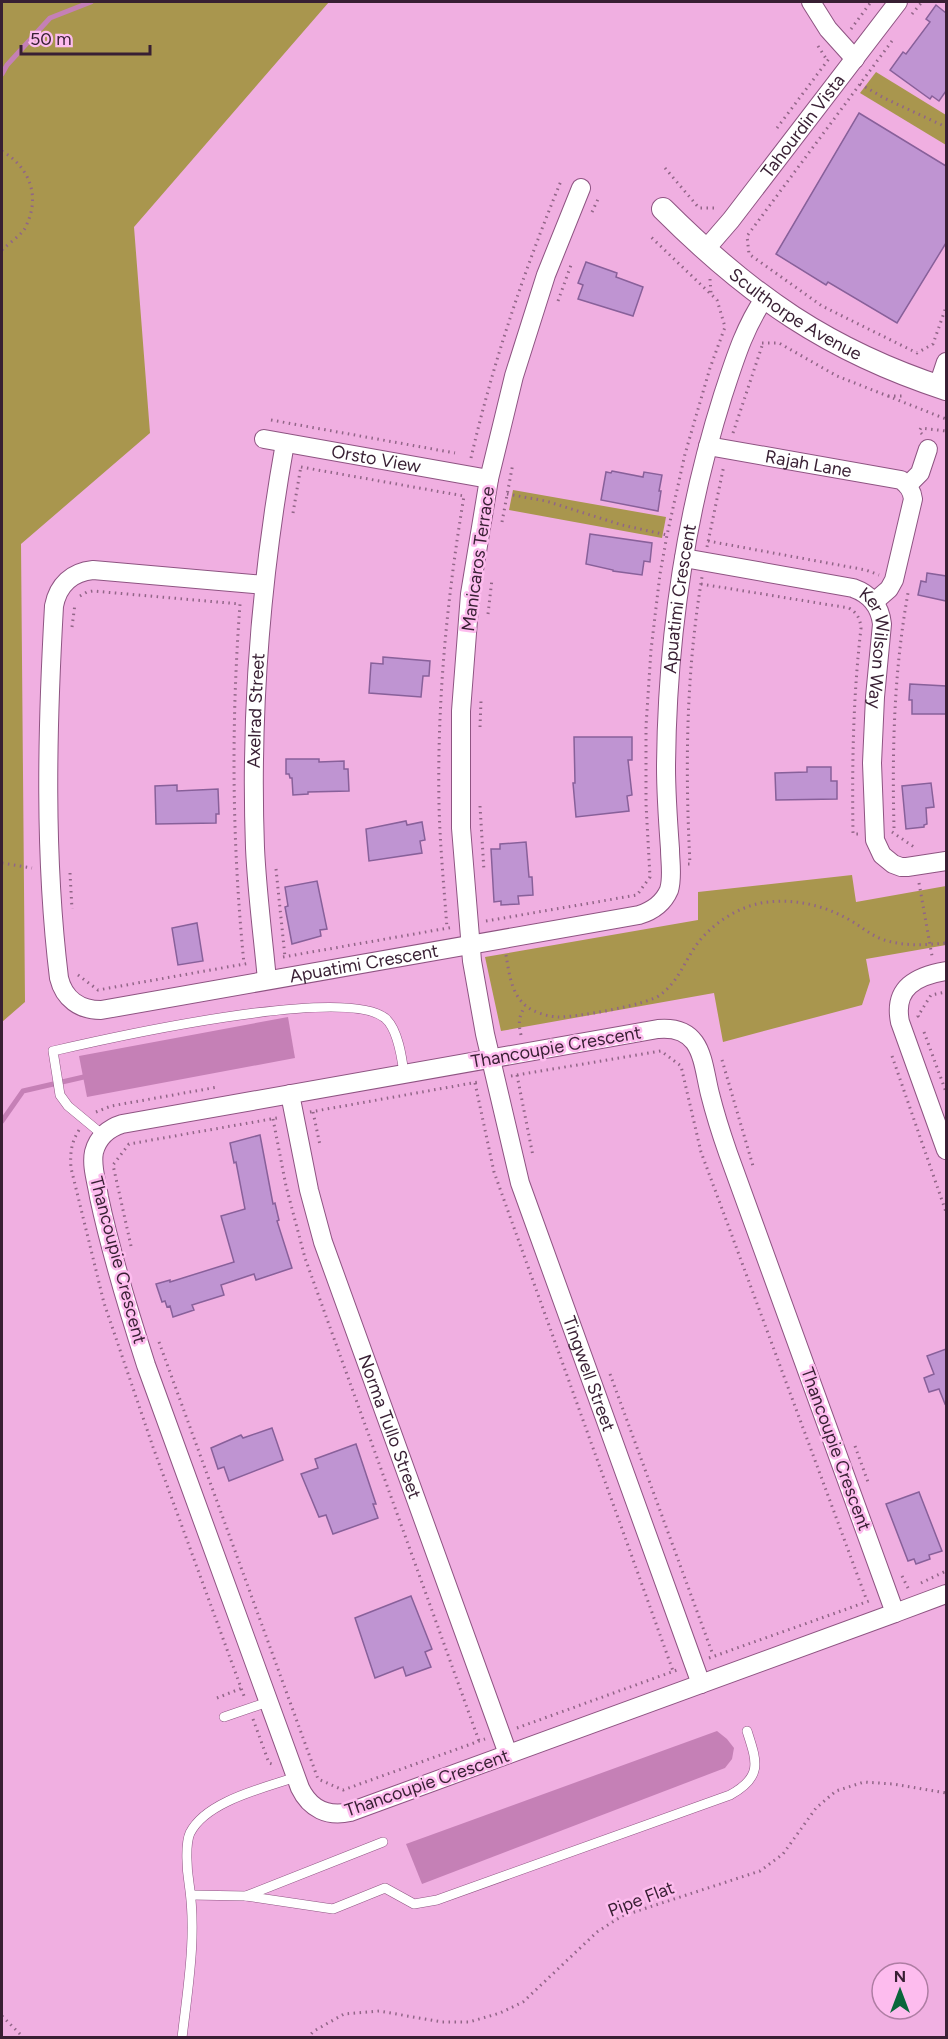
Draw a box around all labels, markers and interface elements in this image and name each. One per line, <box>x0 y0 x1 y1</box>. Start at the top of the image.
scale bar <box>21 18 150 56</box>
text: 50 m <box>30 28 72 50</box>
street label: Tahourdin Vista <box>756 70 850 182</box>
street label: Sculthorpe Avenue <box>725 263 866 365</box>
street label: Orsto View <box>330 440 423 478</box>
street label: Rajah Lane <box>763 445 854 482</box>
street label: Manicaros Terrace <box>457 485 499 633</box>
street label: Apuatimi Crescent <box>659 522 701 674</box>
street label: Ker Wilson Way <box>855 582 894 710</box>
street label: Axelrad Street <box>243 652 269 768</box>
street label: Apuatimi Crescent <box>288 940 440 988</box>
street label: Thancoupie Crescent <box>469 1021 643 1073</box>
street label: Thancoupie Crescent <box>85 1174 151 1346</box>
street label: Tingwell Street <box>558 1313 620 1435</box>
street label: Norma Tullo Street <box>354 1351 426 1502</box>
street label: Thancoupie Crescent <box>796 1364 876 1534</box>
street label: Thancoupie Crescent <box>342 1745 512 1821</box>
street label: Pipe Flat <box>605 1876 677 1922</box>
north arrow <box>870 1961 930 2021</box>
text: N <box>894 1967 906 1986</box>

